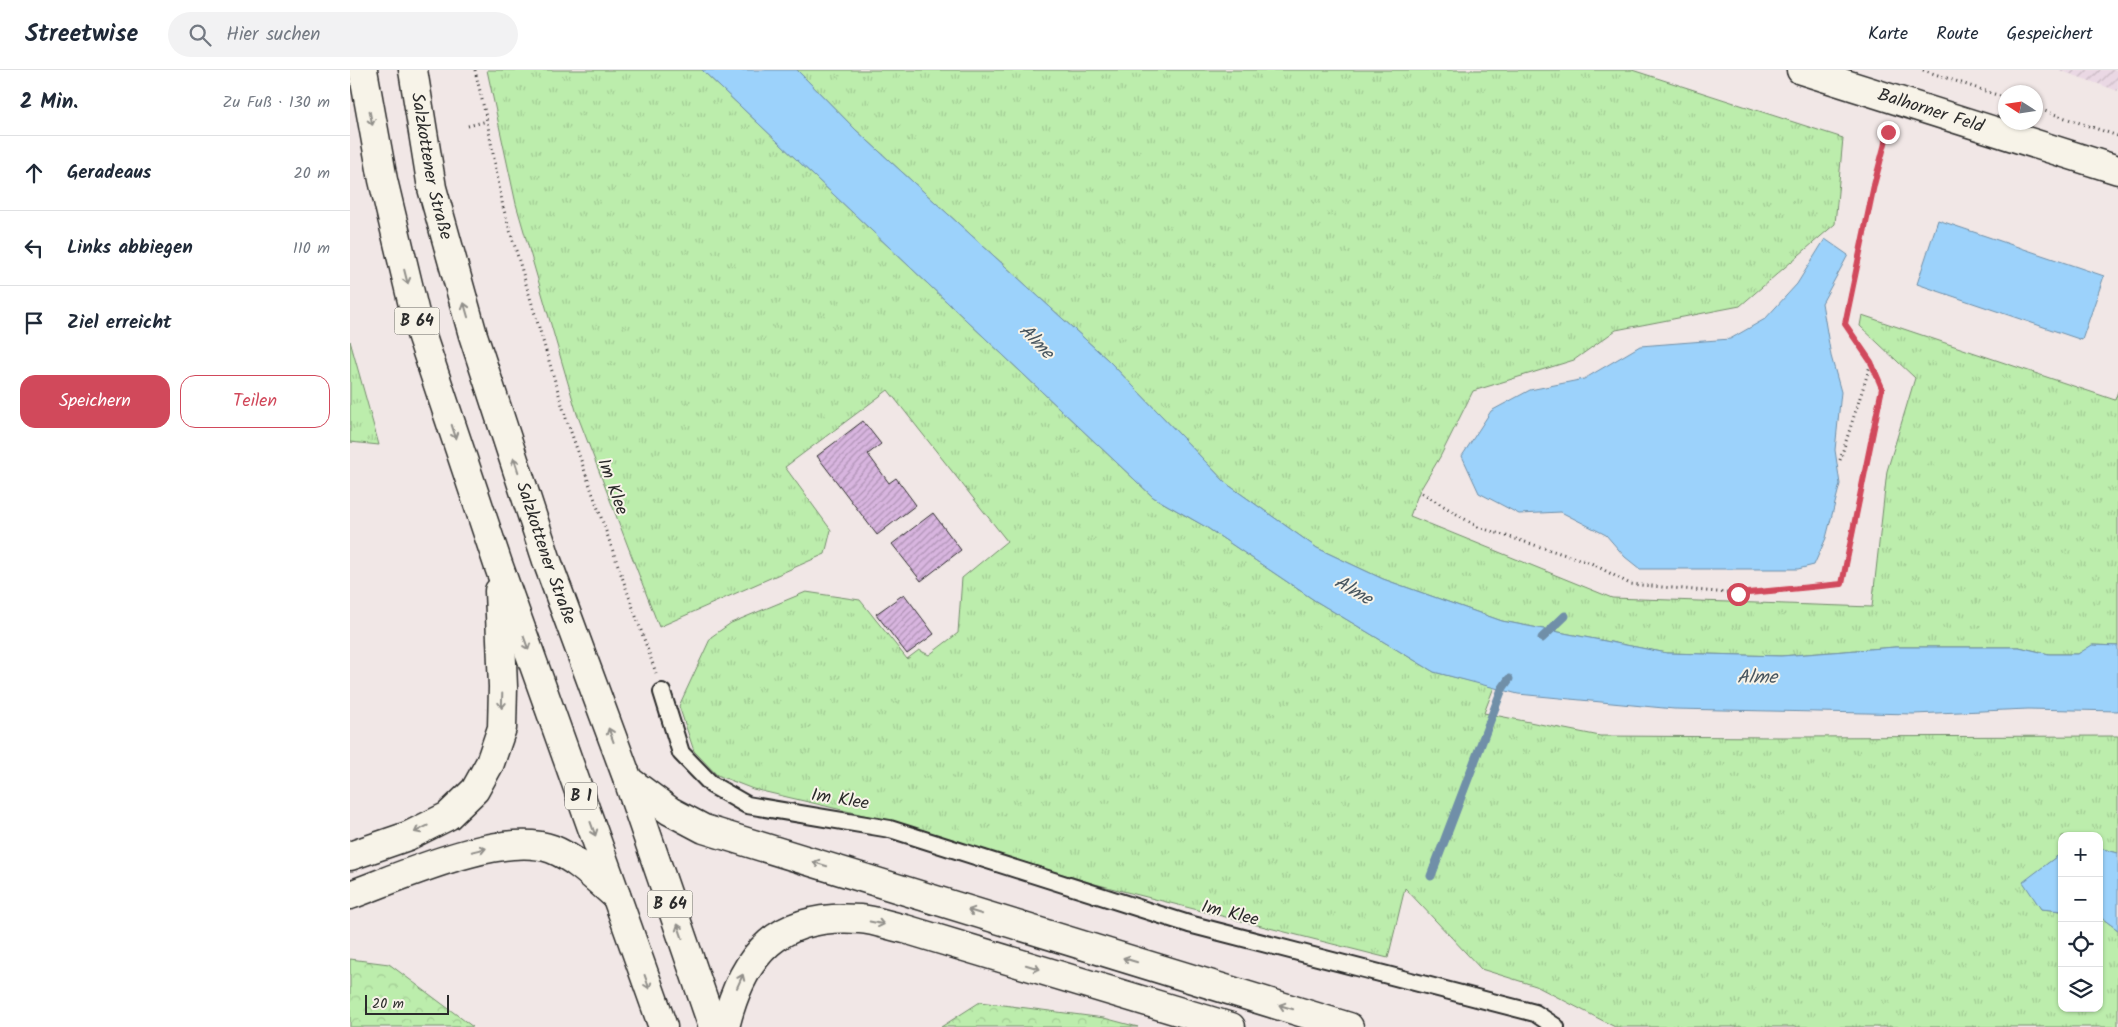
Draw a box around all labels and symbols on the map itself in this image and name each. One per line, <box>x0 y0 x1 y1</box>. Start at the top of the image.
street label: Balhorner Feld <box>1874 81 1988 142</box>
north arrow <box>1998 85 2043 130</box>
street label: Salzkottener Straße <box>402 91 460 243</box>
one-way arrow <box>367 110 377 126</box>
route end <box>1877 121 1900 144</box>
one-way arrow <box>402 268 412 284</box>
one-way arrow <box>461 303 471 319</box>
road number: B 64 <box>394 308 440 334</box>
water label: Alme <box>1011 317 1062 369</box>
one-way arrow <box>450 424 459 439</box>
street label: Im Klee <box>588 455 636 519</box>
one-way arrow <box>510 457 520 473</box>
street label: Salzkottener Straße <box>507 478 584 629</box>
water label: Alme <box>1328 568 1380 615</box>
route start <box>1727 583 1750 606</box>
one-way arrow <box>522 635 532 651</box>
water label: Alme <box>1737 663 1779 693</box>
one-way arrow <box>498 692 507 708</box>
one-way arrow <box>606 727 615 743</box>
street label: Im Klee <box>809 781 871 819</box>
road number: B 1 <box>565 782 597 809</box>
one-way arrow <box>589 821 598 836</box>
one-way arrow <box>414 825 429 834</box>
one-way arrow <box>470 845 486 854</box>
one-way arrow <box>812 859 828 869</box>
road number: B 64 <box>648 891 692 918</box>
street label: Im Klee <box>1198 893 1262 935</box>
one-way arrow <box>967 906 983 916</box>
one-way arrow <box>869 919 885 928</box>
one-way arrow <box>675 924 684 940</box>
one-way arrow <box>1123 954 1139 964</box>
one-way arrow <box>1025 963 1041 973</box>
one-way arrow <box>643 974 652 990</box>
one-way arrow <box>736 974 746 989</box>
scale bar <box>365 992 449 1015</box>
one-way arrow <box>1278 1002 1294 1012</box>

